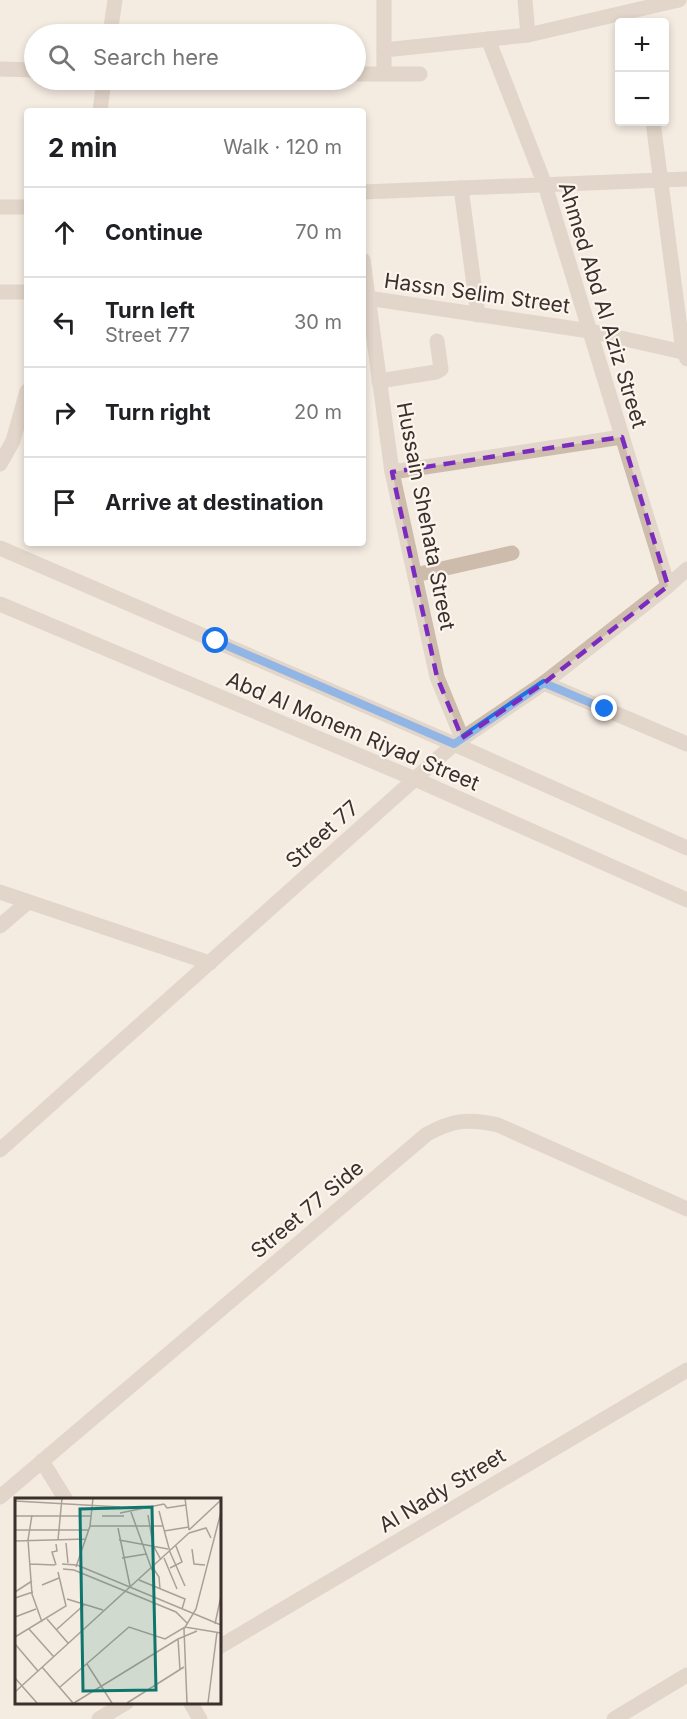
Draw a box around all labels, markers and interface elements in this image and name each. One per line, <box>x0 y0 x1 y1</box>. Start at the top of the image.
map controls <box>615 18 669 126</box>
button: + <box>615 18 669 72</box>
search box <box>24 24 366 90</box>
icon: search <box>45 41 78 74</box>
text: Search here <box>93 44 219 70</box>
button: − <box>615 72 669 126</box>
text: 2 min <box>48 132 118 163</box>
text: Walk · 120 m <box>223 135 342 159</box>
street label: Ahmed Abd Al Aziz Street <box>554 179 652 431</box>
icon: ahead <box>48 216 81 249</box>
text: Continue <box>105 219 203 245</box>
text: 70 m <box>295 220 342 244</box>
street label: Hassn Selim Street <box>383 268 572 318</box>
text: Turn left <box>105 297 195 323</box>
icon: left <box>48 306 81 339</box>
text: 30 m <box>294 310 342 334</box>
text: Street 77 <box>105 323 190 347</box>
icon: right <box>48 396 81 429</box>
text: Turn right <box>105 399 211 425</box>
text: 20 m <box>294 400 342 424</box>
street label: Hussain Shehata Street <box>392 400 460 632</box>
icon: arrive <box>48 486 81 519</box>
text: Arrive at destination <box>105 489 324 515</box>
route start <box>202 627 228 653</box>
street label: Abd Al Monem Riyad Street <box>223 666 483 796</box>
route end <box>591 695 617 721</box>
street label: Street 77 <box>280 795 364 873</box>
street label: Street 77 Side <box>246 1155 368 1263</box>
street label: Al Nady Street <box>374 1442 510 1538</box>
inset map <box>15 1498 220 1704</box>

